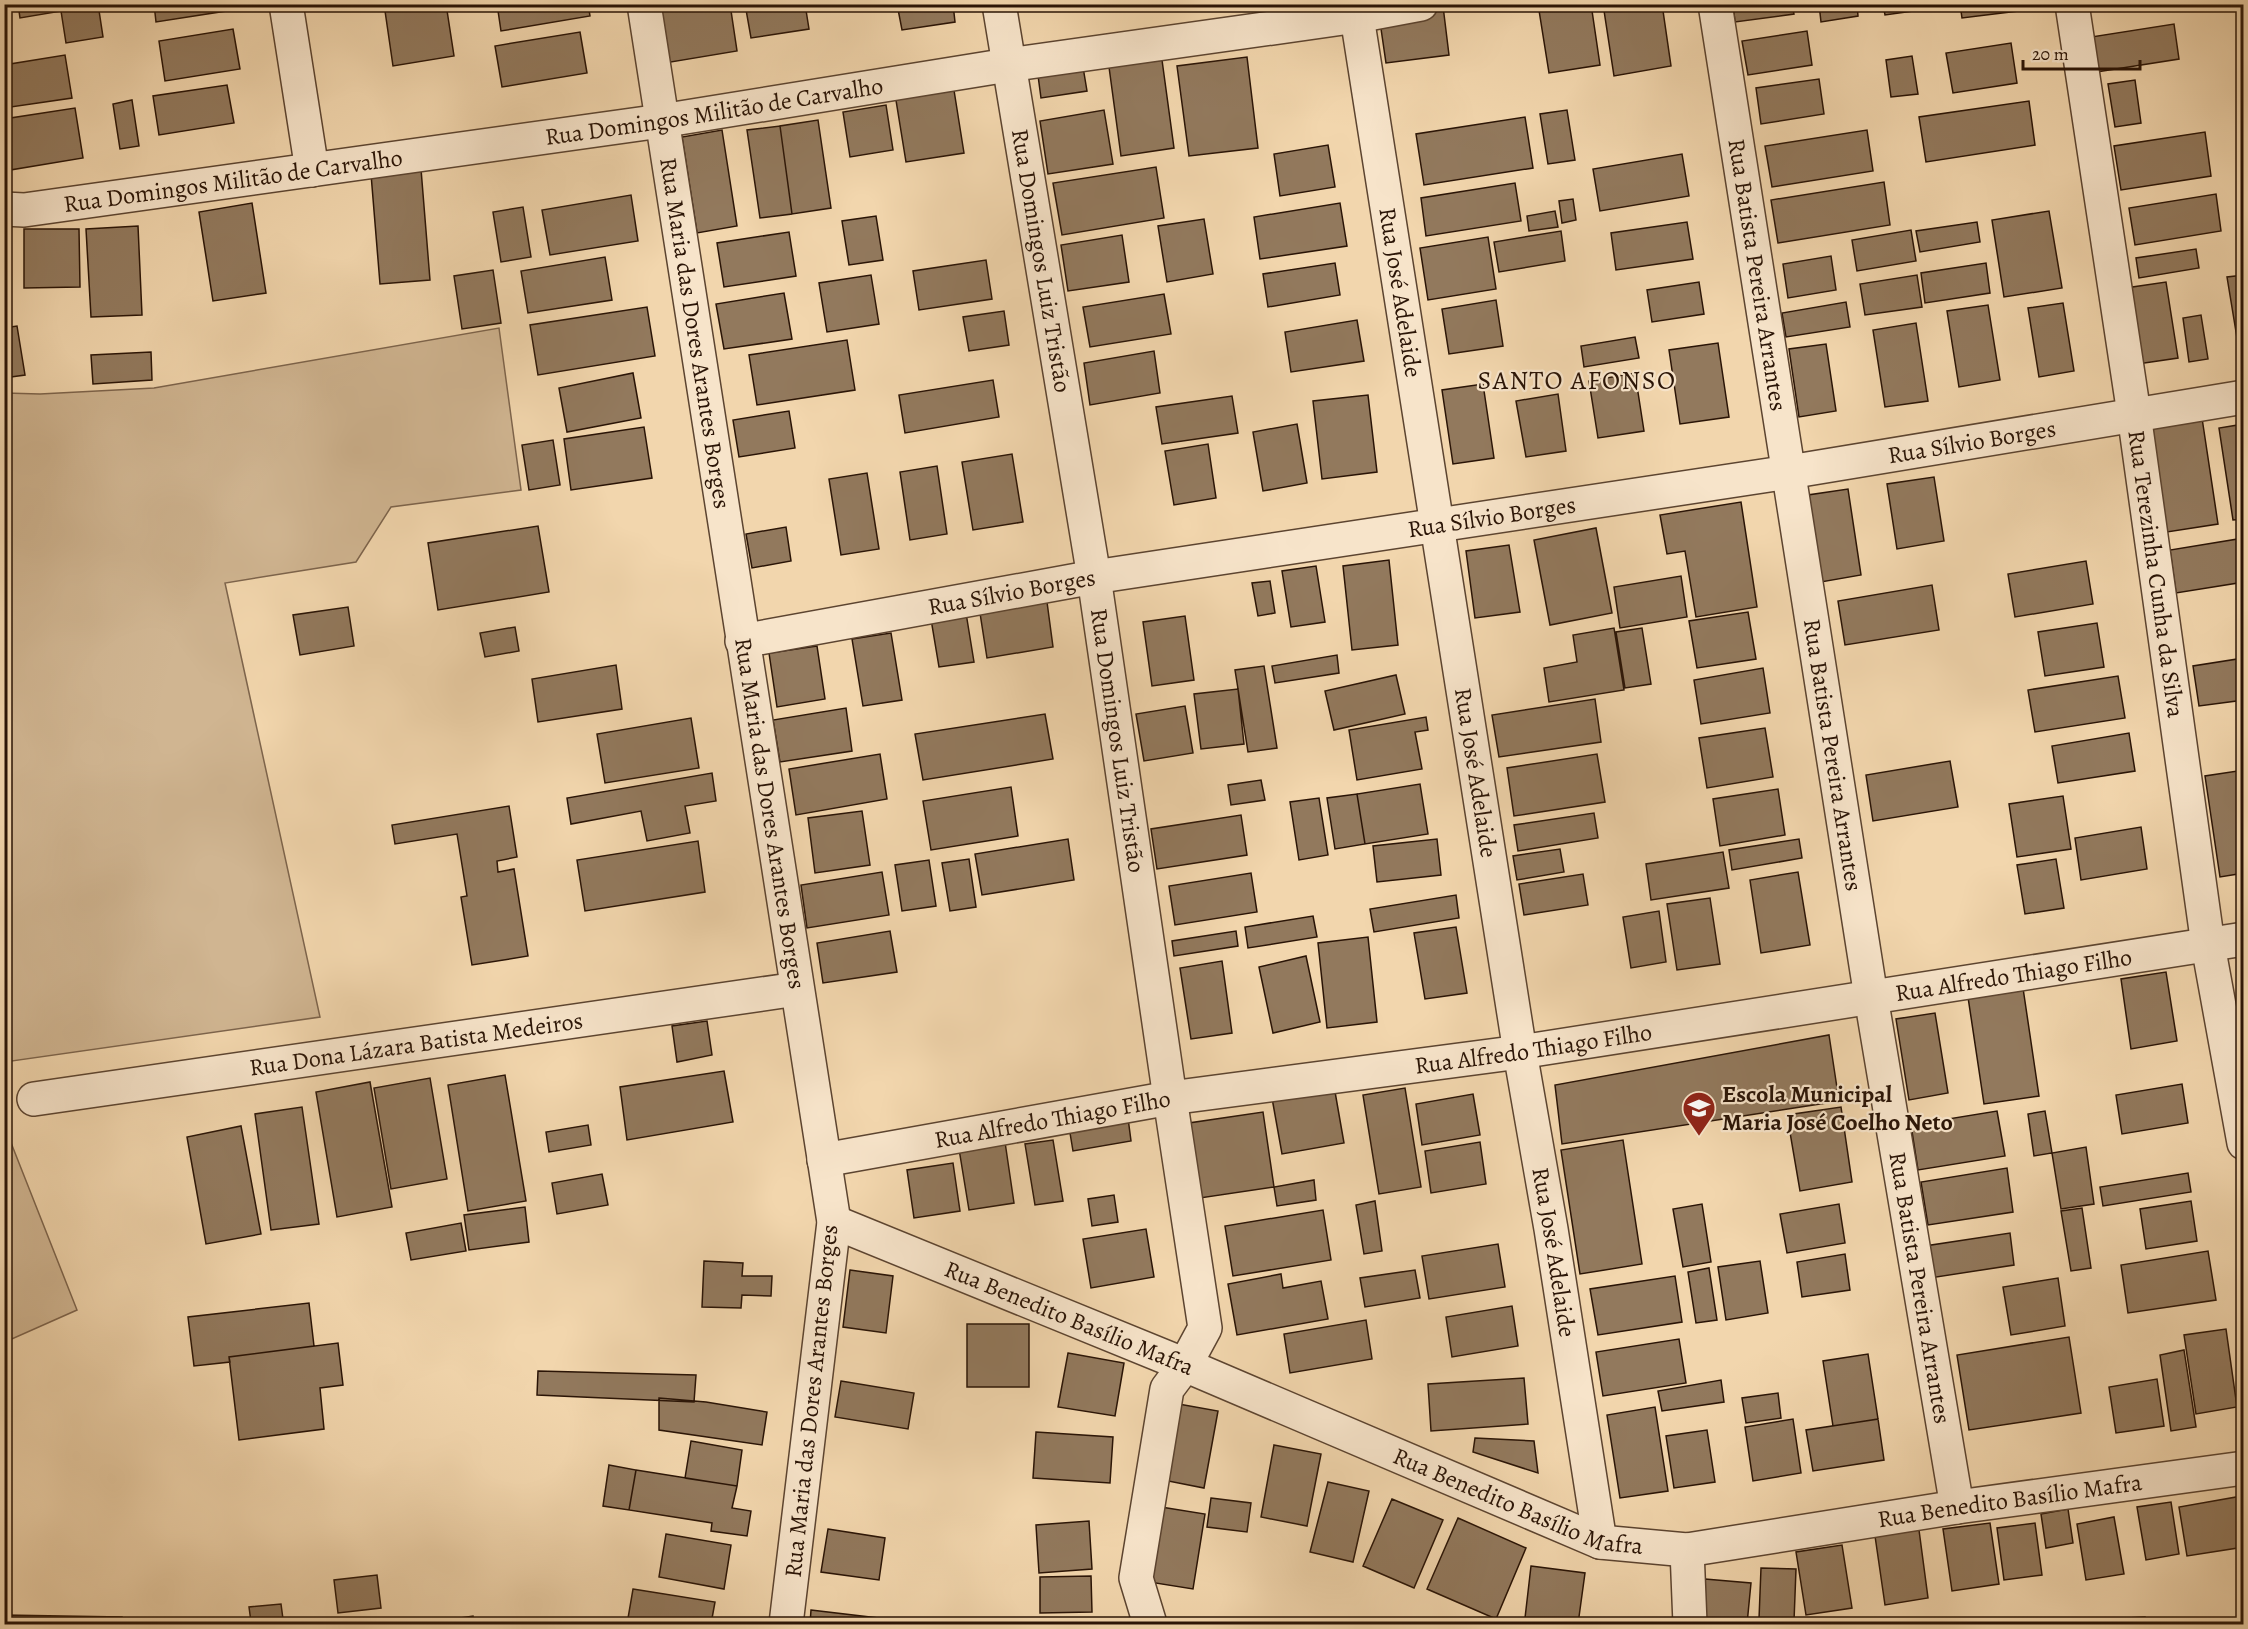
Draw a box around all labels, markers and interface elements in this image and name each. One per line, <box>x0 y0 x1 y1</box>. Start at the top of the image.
scale bar <box>2023 33 2140 71</box>
text: 20 m <box>2032 42 2069 66</box>
street label: Rua Domingos Militão de Carvalho <box>543 69 885 153</box>
street label: Rua Domingos Luiz Tristão <box>1004 126 1079 395</box>
street label: Rua Batista Pereira Arrantes <box>1720 136 1795 413</box>
street label: Rua Domingos Militão de Carvalho <box>62 141 404 220</box>
street label: Rua Maria das Dores Arantes Borges <box>652 155 739 511</box>
street label: Rua José Adelaide <box>1371 205 1430 380</box>
district label: SANTO AFONSO <box>1478 363 1676 398</box>
street label: Rua Sílvio Borges <box>1885 412 2058 471</box>
street label: Rua Terezinha Cunha da Silva <box>2120 428 2192 721</box>
street label: Rua Sílvio Borges <box>1405 488 1578 545</box>
street label: Rua Sílvio Borges <box>925 561 1098 623</box>
street label: Rua Domingos Luiz Tristão <box>1083 606 1153 875</box>
street label: Rua Batista Pereira Arrantes <box>1796 616 1870 893</box>
street label: Rua Maria das Dores Arantes Borges <box>727 635 813 991</box>
street label: Rua José Adelaide <box>1447 685 1505 860</box>
street label: Rua Alfredo Thiago Filho <box>1893 941 2134 1009</box>
street label: Rua Dona Lázara Batista Medeiros <box>247 1004 585 1084</box>
street label: Rua Alfredo Thiago Filho <box>1413 1016 1654 1082</box>
place label: Escola Municipal Maria José Coelho Neto <box>1722 1078 1953 1138</box>
street label: Rua Alfredo Thiago Filho <box>932 1082 1173 1156</box>
school or university icon: Escola Municipal Maria José Coelho Neto <box>1681 1090 1717 1137</box>
street label: Rua Batista Pereira Arrantes <box>1881 1149 1959 1426</box>
street label: Rua José Adelaide <box>1524 1165 1584 1339</box>
street label: Rua Maria das Dores Arantes Borges <box>777 1223 845 1579</box>
street label: Rua Benedito Basílio Mafra <box>940 1253 1200 1383</box>
street label: Rua Benedito Basílio Mafra <box>1388 1440 1645 1562</box>
street label: Rua Benedito Basílio Mafra <box>1875 1466 2145 1535</box>

